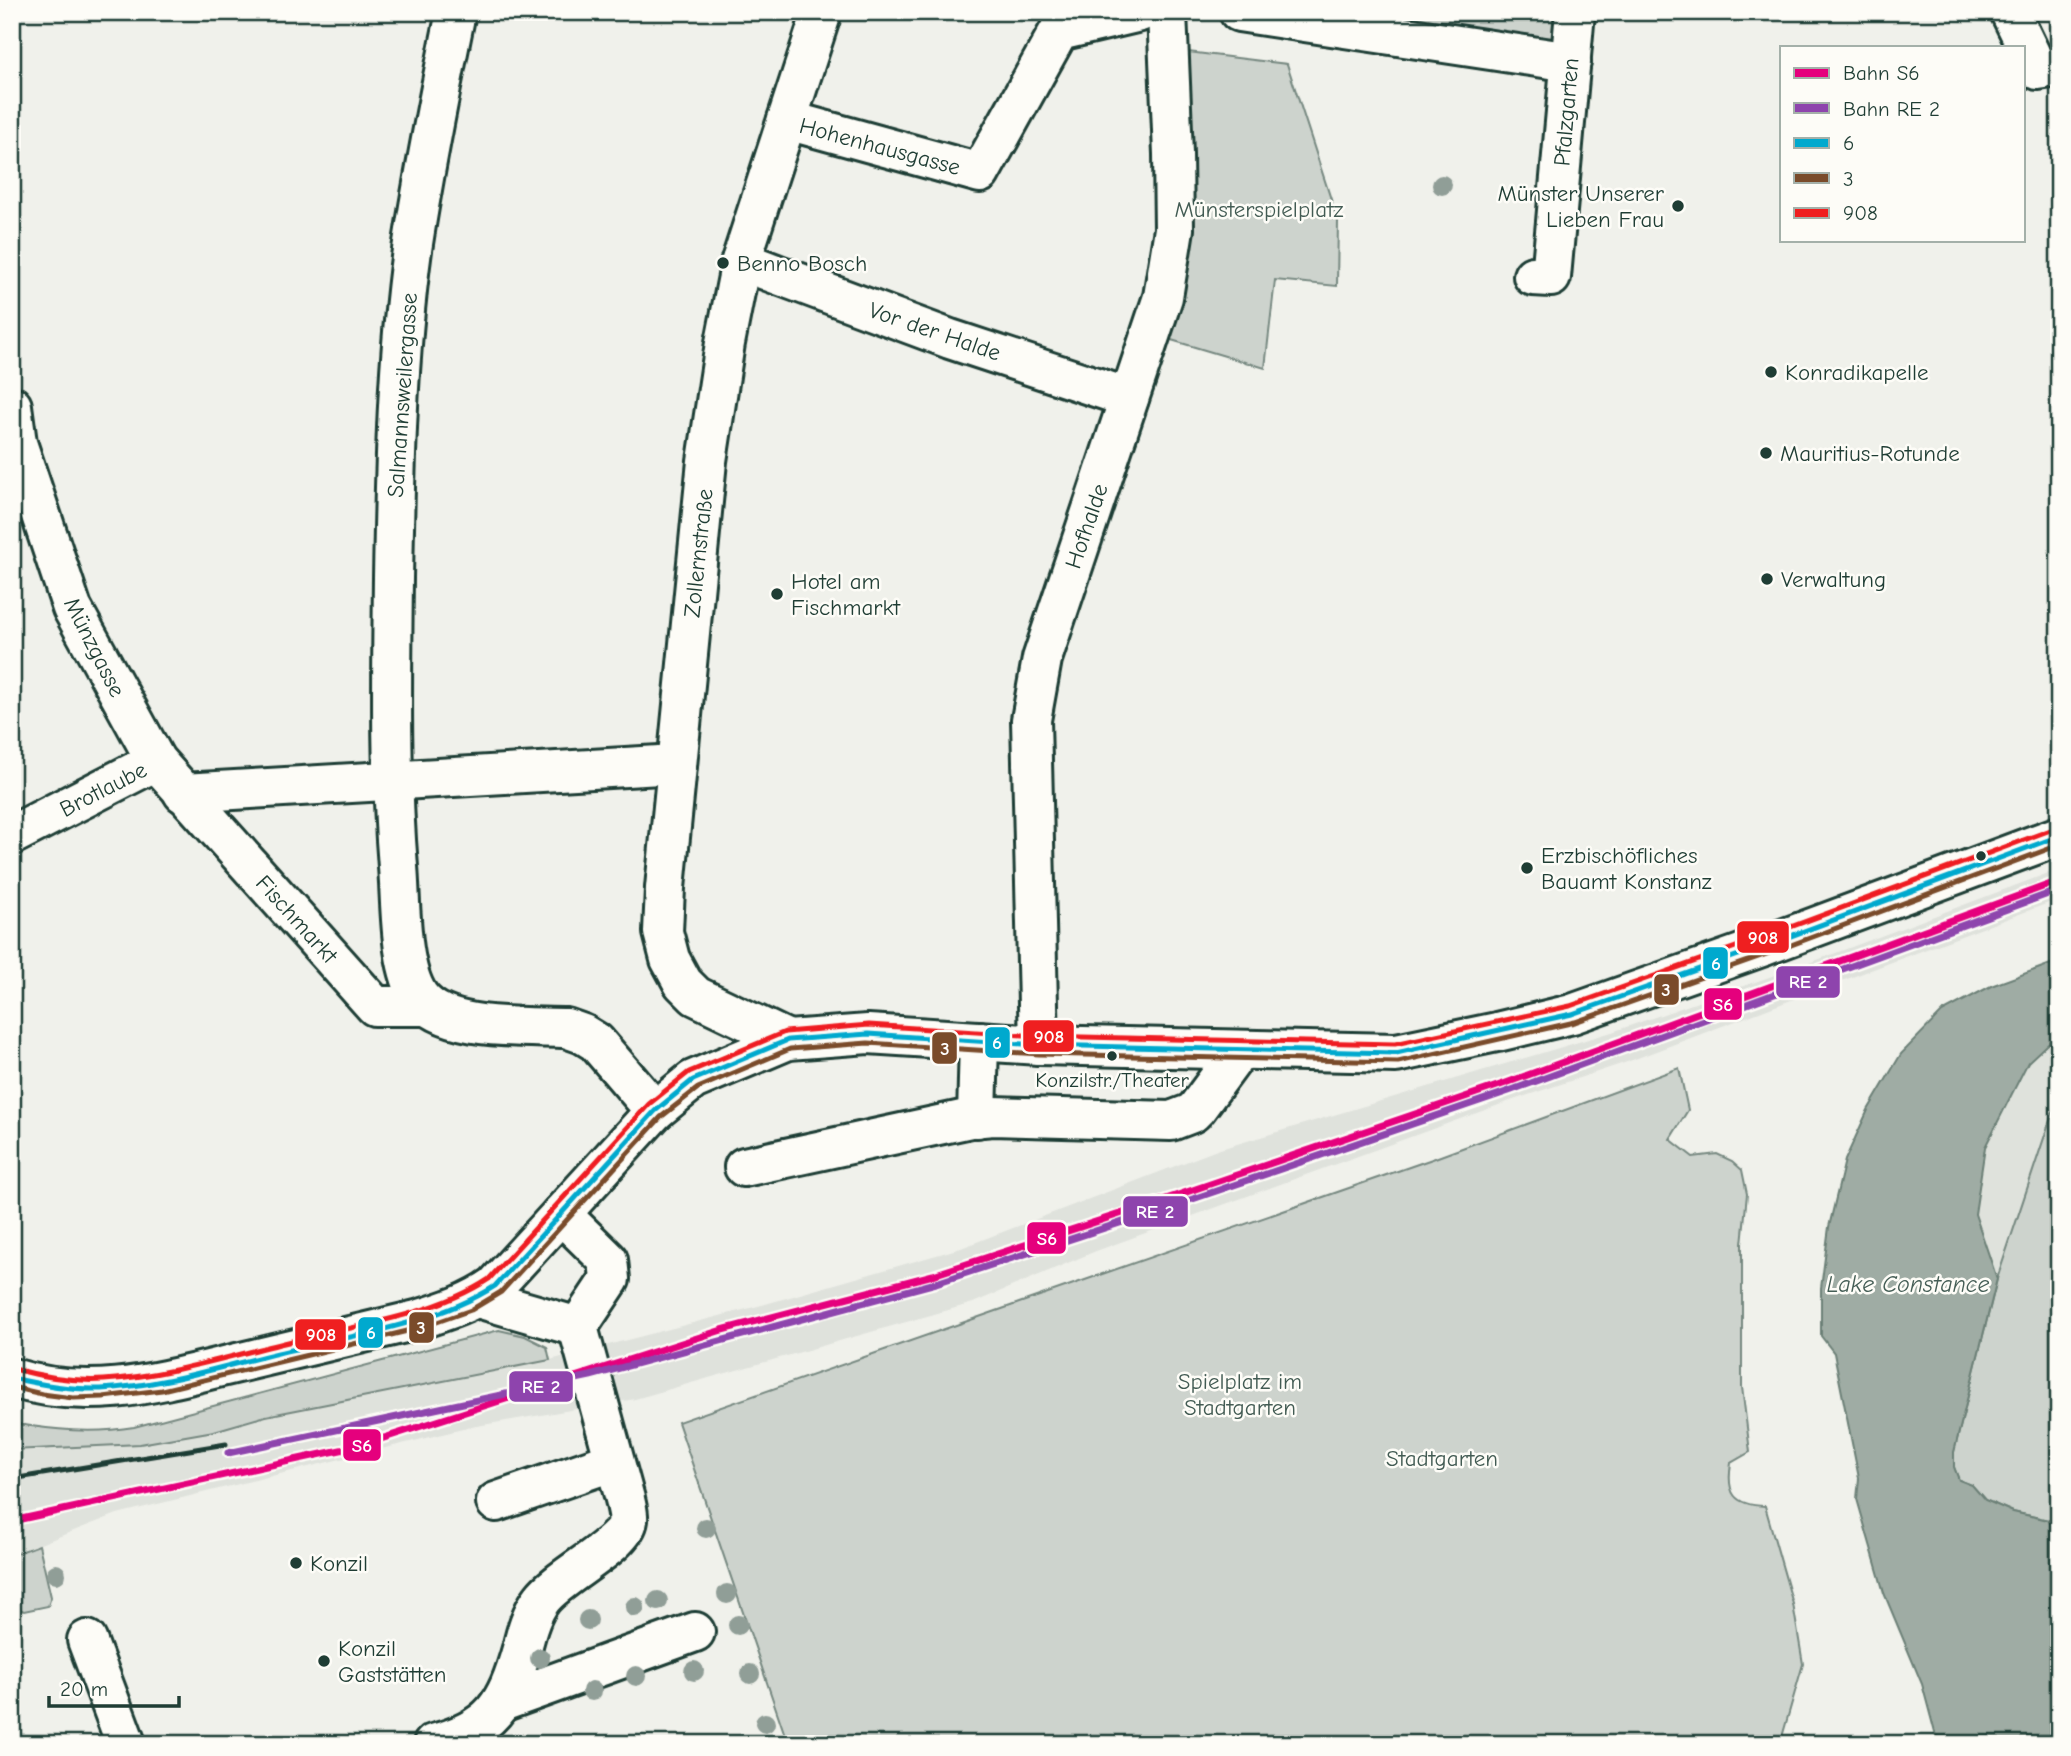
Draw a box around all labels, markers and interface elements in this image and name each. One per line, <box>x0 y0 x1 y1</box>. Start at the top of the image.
legend <box>1780 46 2025 242</box>
street label: Pfalzgarten <box>1548 57 1585 167</box>
text: Bahn S6 <box>1843 61 1920 85</box>
text: Bahn RE 2 <box>1843 97 1940 121</box>
street label: Hohenhausgasse <box>796 112 963 181</box>
text: 6 <box>1843 131 1854 155</box>
text: 3 <box>1843 167 1854 191</box>
place label: Münster Unserer Lieben Frau <box>1497 180 1665 233</box>
park label: Münsterspielplatz <box>1174 196 1344 223</box>
marker: Münster Unserer Lieben Frau <box>1670 198 1686 214</box>
text: 908 <box>1843 201 1878 225</box>
place label: Benno Bosch <box>737 250 867 277</box>
marker: Benno Bosch <box>715 255 731 271</box>
street label: Salmannsweilergasse <box>382 292 423 498</box>
street label: Vor der Halde <box>865 296 1004 367</box>
place label: Konradikapelle <box>1785 359 1929 386</box>
marker: Konradikapelle <box>1763 364 1779 380</box>
place label: Mauritius-Rotunde <box>1780 440 1960 467</box>
marker: Mauritius-Rotunde <box>1758 445 1774 461</box>
street label: Hofhalde <box>1059 480 1114 572</box>
street label: Zollernstraße <box>678 487 719 619</box>
place label: Verwaltung <box>1781 566 1886 593</box>
place label: Hotel am Fischmarkt <box>791 568 902 621</box>
marker: Verwaltung <box>1759 571 1775 587</box>
marker: Hotel am Fischmarkt <box>769 586 785 602</box>
street label: Münzgasse <box>58 593 131 701</box>
street label: Brotlaube <box>55 756 151 823</box>
place label: Erzbischöfliches Bauamt Konstanz <box>1541 842 1712 895</box>
unlabelled marker <box>1974 849 1988 863</box>
marker: Erzbischöfliches Bauamt Konstanz <box>1519 860 1535 876</box>
street label: Fischmarkt <box>250 870 344 970</box>
line badge: 908 <box>1736 920 1790 954</box>
text: 908 <box>1748 927 1778 949</box>
line badge: 6 <box>1702 946 1729 980</box>
text: 6 <box>1711 953 1721 975</box>
line badge: RE 2 <box>1775 965 1841 999</box>
text: RE 2 <box>1789 971 1827 993</box>
line badge: 3 <box>1653 973 1680 1006</box>
text: 3 <box>1661 979 1671 1001</box>
line badge: S6 <box>1703 987 1743 1021</box>
text: S6 <box>1713 994 1733 1016</box>
line badge: 908 <box>1022 1019 1075 1053</box>
line badge: 6 <box>984 1026 1011 1059</box>
text: 908 <box>1034 1026 1064 1048</box>
line badge: 3 <box>931 1031 958 1065</box>
text: 6 <box>992 1032 1002 1054</box>
text: 3 <box>940 1038 950 1060</box>
marker: Konzilstr./Theater <box>1105 1049 1119 1063</box>
place label: Konzilstr./Theater <box>1035 1068 1190 1092</box>
line badge: RE 2 <box>1122 1195 1189 1228</box>
text: RE 2 <box>1136 1201 1174 1223</box>
line badge: S6 <box>1026 1221 1067 1255</box>
text: S6 <box>1037 1228 1057 1250</box>
water label: Lake Constance <box>1826 1270 1990 1298</box>
line badge: 3 <box>408 1311 435 1344</box>
line badge: 6 <box>357 1316 384 1349</box>
text: 3 <box>416 1317 426 1339</box>
line badge: 908 <box>294 1318 347 1351</box>
text: 6 <box>366 1322 376 1344</box>
text: 908 <box>306 1324 336 1346</box>
park label: Spielplatz im Stadtgarten <box>1178 1368 1302 1421</box>
line badge: RE 2 <box>508 1370 574 1403</box>
text: RE 2 <box>522 1376 560 1398</box>
line badge: S6 <box>342 1428 382 1462</box>
text: S6 <box>352 1435 372 1457</box>
park label: Stadtgarten <box>1386 1445 1498 1472</box>
place label: Konzil <box>310 1550 368 1577</box>
marker: Konzil <box>288 1555 304 1571</box>
place label: Konzil Gaststätten <box>338 1635 447 1688</box>
marker: Konzil Gaststätten <box>316 1653 332 1669</box>
scale bar <box>49 1665 178 1709</box>
text: 20 m <box>60 1677 108 1701</box>

